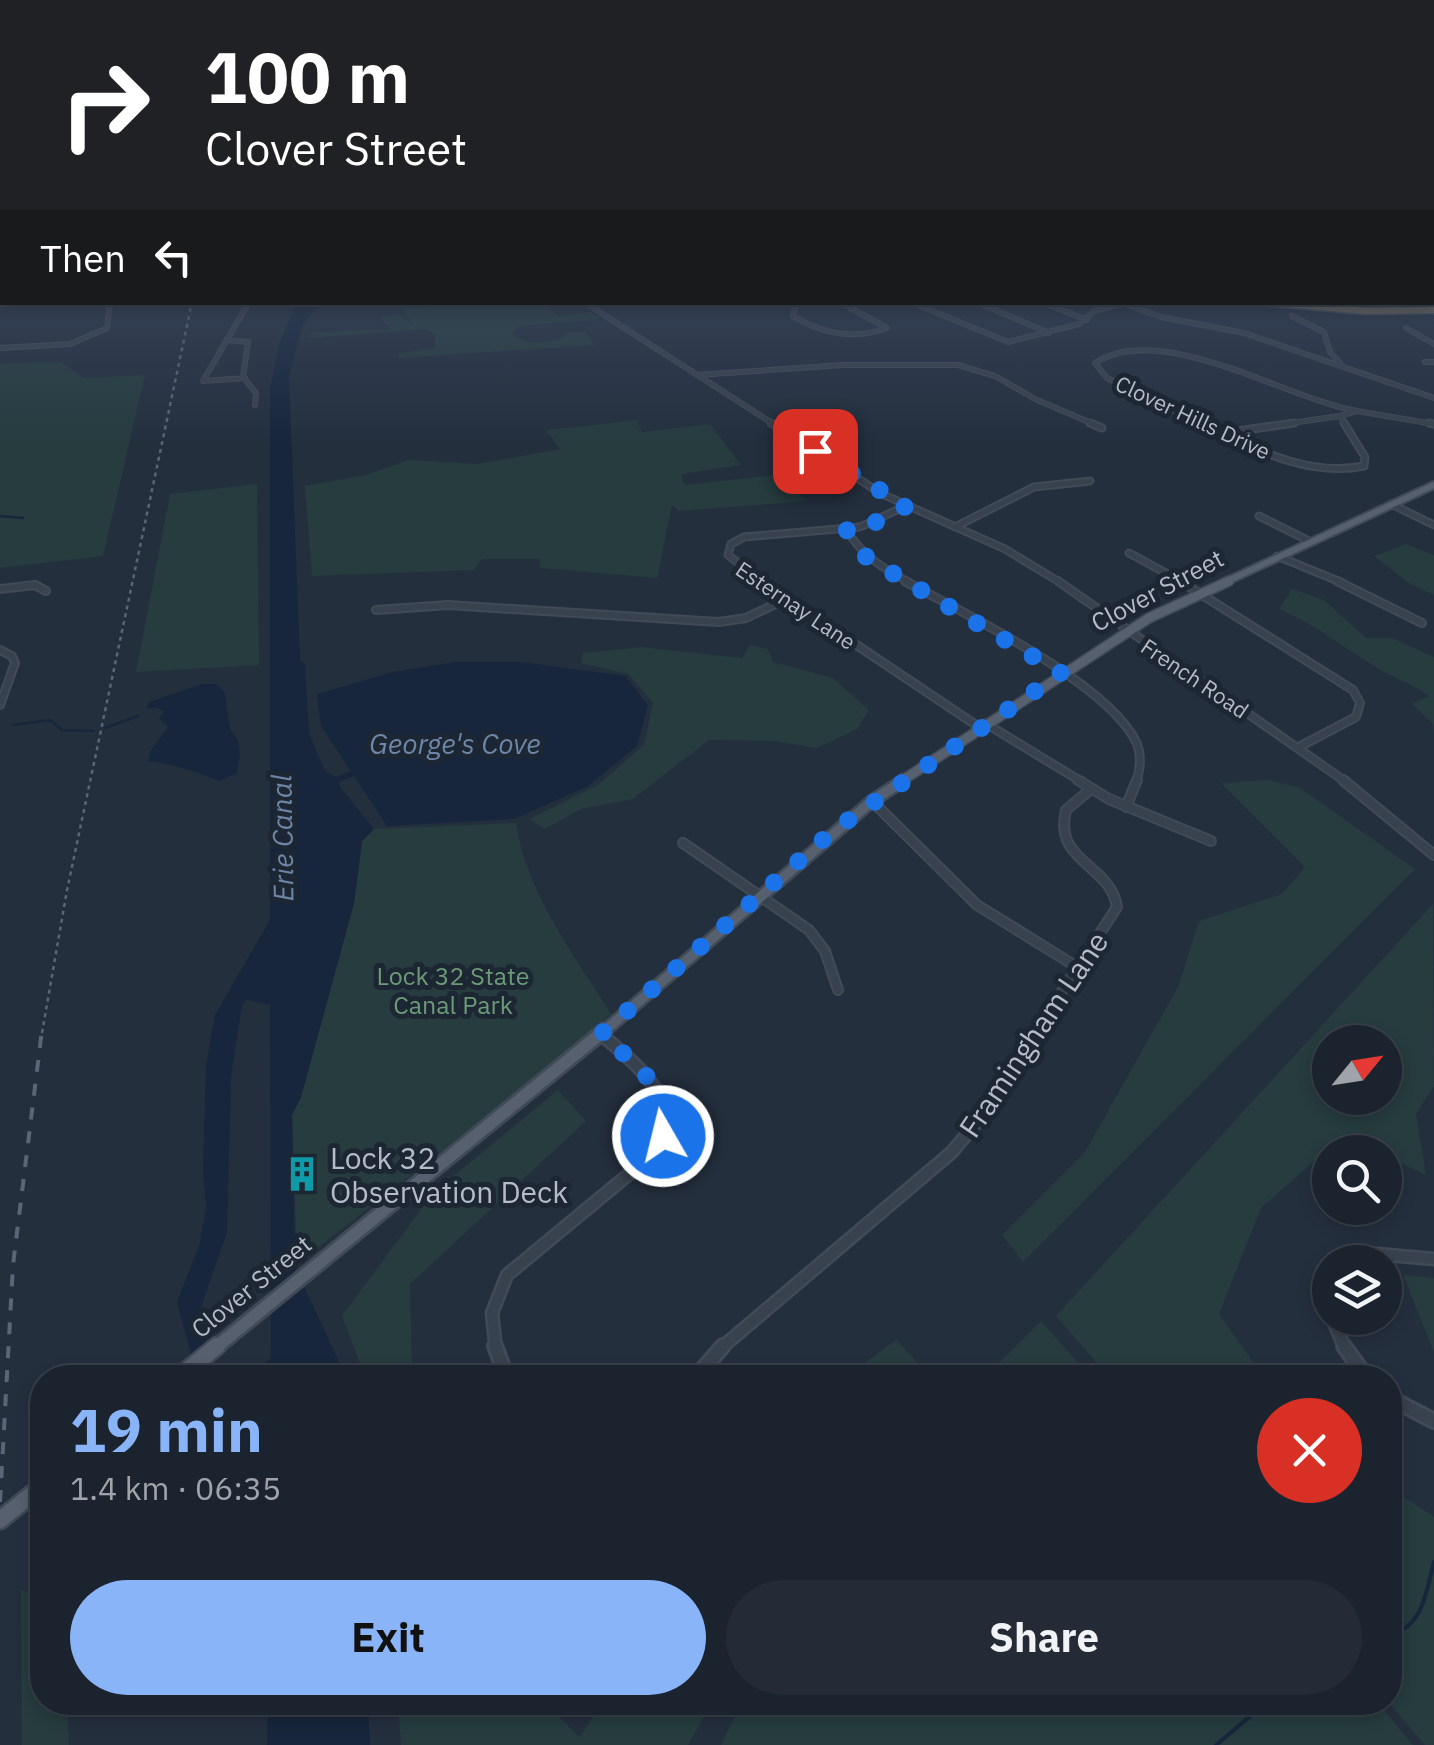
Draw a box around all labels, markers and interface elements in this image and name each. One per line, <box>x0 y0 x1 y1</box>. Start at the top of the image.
text: 100 m <box>205 31 410 122</box>
icon: right <box>40 40 170 170</box>
text: Clover Street <box>205 119 467 177</box>
icon: left <box>146 230 201 285</box>
text: Then <box>40 233 126 282</box>
street label: Clover Hills Drive <box>1111 368 1275 466</box>
pin <box>773 409 858 494</box>
icon: arrive <box>788 424 843 479</box>
street label: Clover Street <box>1085 541 1229 639</box>
street label: Esternay Lane <box>730 554 862 656</box>
street label: French Road <box>1136 631 1254 725</box>
water label: George's Cove <box>369 725 541 762</box>
water label: Erie Canal <box>262 774 302 902</box>
street label: Framingham Lane <box>950 923 1116 1145</box>
park label: Lock 32 State Canal Park <box>377 959 529 1021</box>
north arrow <box>1312 1025 1402 1115</box>
map controls <box>1312 1025 1402 1335</box>
position arrow <box>611 1084 715 1188</box>
button: search <box>1312 1135 1402 1225</box>
place label: Lock 32 Observation Deck <box>330 1138 568 1211</box>
building icon: Lock 32 Observation Deck <box>283 1155 321 1193</box>
street label: Clover Street <box>184 1227 318 1345</box>
button: layers <box>1312 1245 1402 1335</box>
text: 19 min <box>70 1390 263 1469</box>
button: close <box>1257 1398 1362 1503</box>
text: 1.4 km · 06:35 <box>70 1467 281 1509</box>
button: Exit <box>70 1580 706 1695</box>
button: Share <box>726 1580 1362 1695</box>

